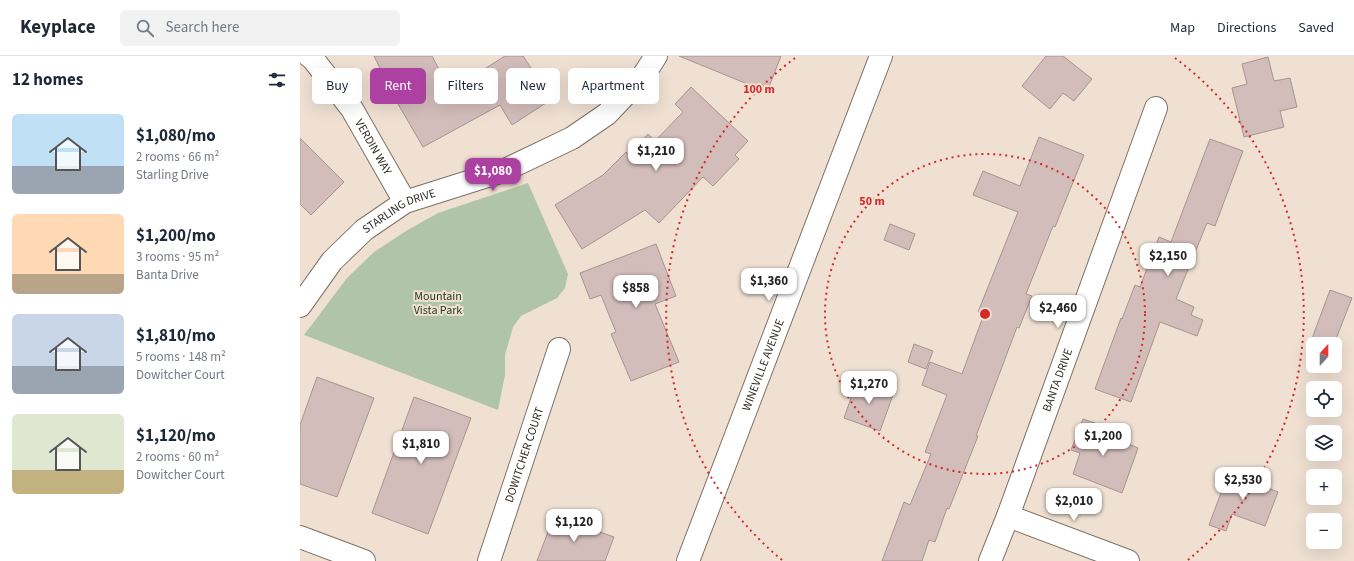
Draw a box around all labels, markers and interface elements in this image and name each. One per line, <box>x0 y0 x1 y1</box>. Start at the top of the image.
search box <box>120 10 400 46</box>
text: Keyplace <box>20 14 96 41</box>
icon: search <box>134 17 156 39</box>
text: Search here <box>166 17 240 38</box>
text: Map <box>1170 18 1195 38</box>
text: Directions <box>1217 18 1276 38</box>
text: Saved <box>1298 18 1334 38</box>
text: 12 homes <box>12 68 83 92</box>
chip: Buy <box>312 68 362 104</box>
chip: Rent <box>370 68 426 104</box>
chip: Filters <box>434 68 498 104</box>
chip: New <box>506 68 560 104</box>
chip: Apartment <box>568 68 659 104</box>
icon: filters <box>266 69 288 91</box>
text: 100 m <box>743 81 775 98</box>
street label: VERDIN WAY <box>351 116 396 178</box>
text: $1,080/mo <box>136 124 216 148</box>
icon: home <box>44 130 92 178</box>
pin: $1,210 <box>623 138 689 172</box>
text: $1,210 <box>637 142 675 160</box>
text: 2 rooms · 66 m² <box>136 148 219 166</box>
pin: $1,080 <box>460 158 526 192</box>
text: $1,080 <box>474 162 512 180</box>
text: Starling Drive <box>136 166 209 184</box>
street label: STARLING DRIVE <box>359 184 438 237</box>
text: 50 m <box>859 193 885 210</box>
text: $1,200/mo <box>136 224 216 248</box>
icon: home <box>44 230 92 278</box>
pin: $2,150 <box>1135 243 1201 277</box>
text: $2,150 <box>1149 247 1187 265</box>
text: 3 rooms · 95 m² <box>136 248 219 266</box>
text: Banta Drive <box>136 266 199 284</box>
pin: $1,360 <box>736 268 802 302</box>
text: $1,360 <box>750 272 788 290</box>
pin: $858 <box>612 275 660 309</box>
text: $858 <box>622 279 650 297</box>
park label: Mountain Vista Park <box>414 288 462 319</box>
pin: $2,460 <box>1025 295 1091 329</box>
text: $2,460 <box>1039 299 1077 317</box>
centre of rings <box>978 307 992 321</box>
street label: WINEVILLE AVENUE <box>738 316 788 413</box>
text: $1,810/mo <box>136 324 216 348</box>
icon: home <box>44 330 92 378</box>
north arrow <box>1306 337 1342 373</box>
map controls <box>1306 337 1342 549</box>
street label: BANTA DRIVE <box>1038 346 1077 414</box>
text: 5 rooms · 148 m² <box>136 348 226 366</box>
text: Dowitcher Court <box>136 366 225 384</box>
pin: $1,270 <box>836 371 902 405</box>
text: $1,270 <box>850 375 888 393</box>
button: locate <box>1306 381 1342 417</box>
street label: DOWITCHER COURT <box>500 404 548 505</box>
pin: $1,200 <box>1070 423 1136 457</box>
text: $1,120/mo <box>136 424 216 448</box>
button: layers <box>1306 425 1342 461</box>
text: $1,200 <box>1084 427 1122 445</box>
icon: home <box>44 430 92 478</box>
pin: $1,810 <box>388 431 454 465</box>
text: $1,810 <box>402 435 440 453</box>
text: 2 rooms · 60 m² <box>136 448 219 466</box>
text: Dowitcher Court <box>136 466 225 484</box>
pin: $2,530 <box>1210 467 1276 501</box>
button: + <box>1306 469 1342 505</box>
text: $2,530 <box>1224 471 1262 489</box>
pin: $2,010 <box>1041 488 1107 522</box>
text: $2,010 <box>1055 492 1093 510</box>
pin: $1,120 <box>541 509 607 543</box>
text: $1,120 <box>555 513 593 531</box>
button: − <box>1306 513 1342 549</box>

